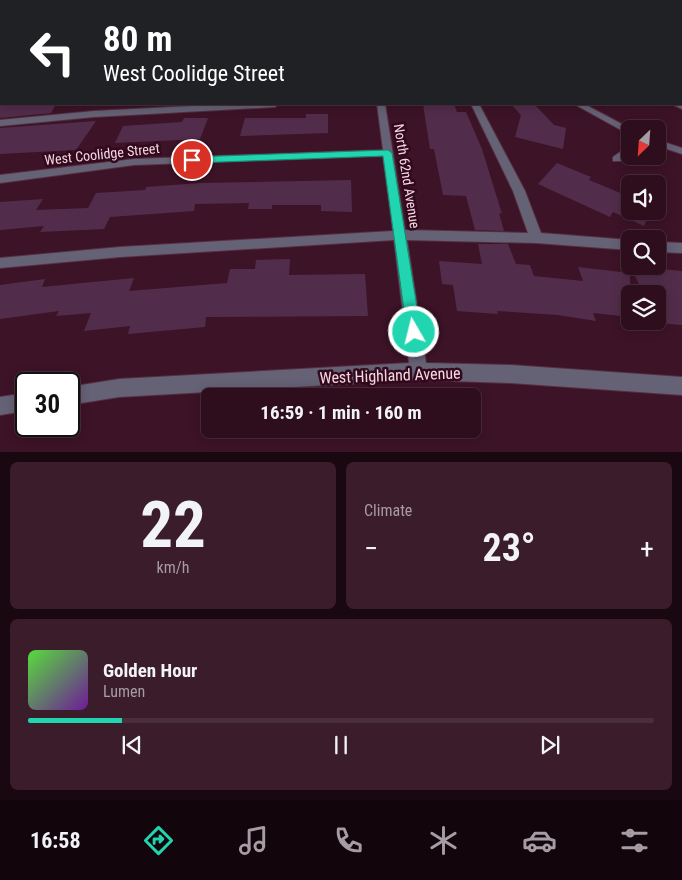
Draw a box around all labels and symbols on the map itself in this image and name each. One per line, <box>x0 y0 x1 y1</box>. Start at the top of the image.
north arrow <box>621 120 666 165</box>
street label: North 62nd Avenue <box>391 123 423 230</box>
pin <box>171 139 213 181</box>
street label: West Coolidge Street <box>44 140 160 168</box>
position arrow <box>387 305 439 357</box>
street label: West Highland Avenue <box>319 364 461 387</box>
speed limit sign: 30 <box>15 372 80 437</box>

